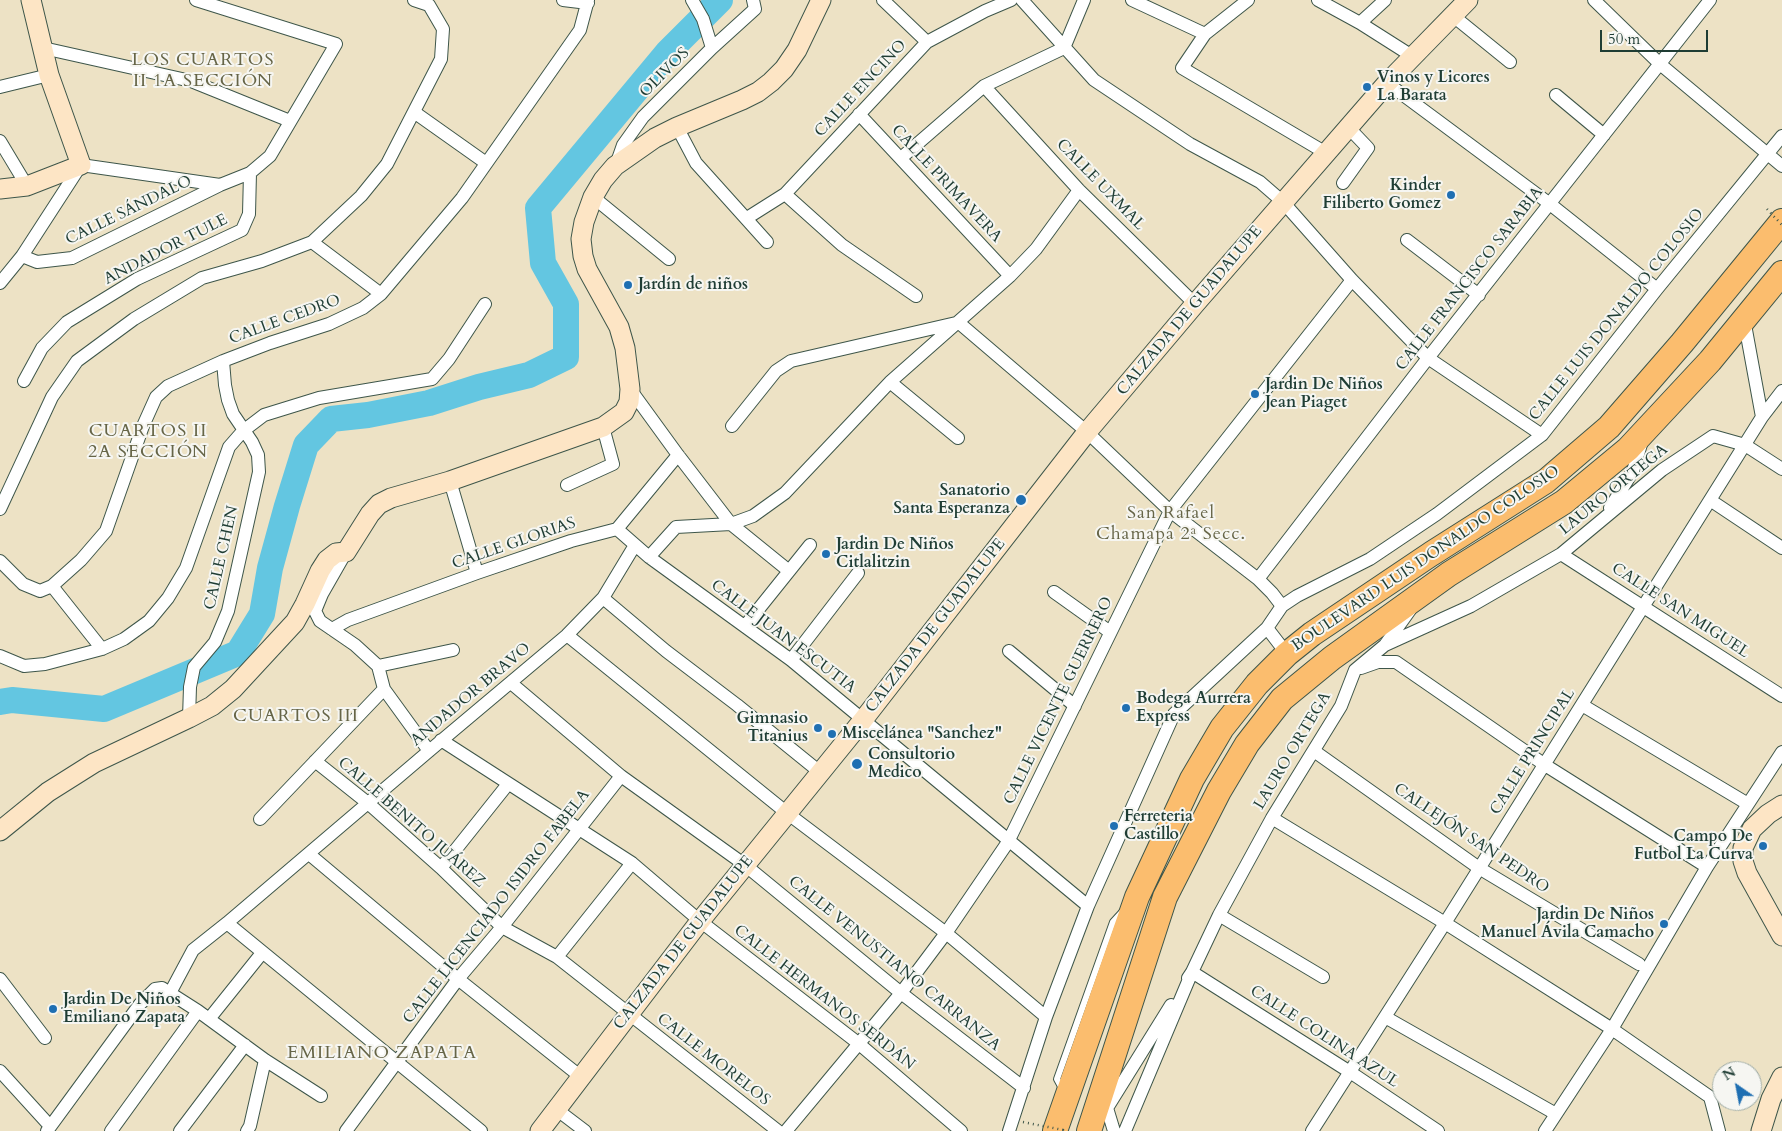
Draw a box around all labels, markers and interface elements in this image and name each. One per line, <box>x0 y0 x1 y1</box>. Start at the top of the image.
scale bar <box>1602 20 1710 52</box>
text: 50 m <box>1608 29 1640 49</box>
street label: CALLE ENCINO <box>811 36 911 142</box>
street label: OLIVOS <box>636 44 694 102</box>
district label: LOS CUARTOS II 1A SECCIÓN <box>130 50 276 92</box>
place label: Vinos y Licores La Barata <box>1377 68 1490 106</box>
marker: Vinos y Licores La Barata <box>1361 81 1373 93</box>
street label: CALLE PRIMAVERA <box>887 121 1005 247</box>
street label: CALLE UXMAL <box>1052 136 1148 234</box>
street label: CALLE SÁNDALO <box>63 172 195 250</box>
place label: Kinder Filiberto Gomez <box>1323 176 1441 214</box>
street label: CALLE FRANCISCO SARABIA <box>1392 183 1548 375</box>
marker: Kinder Filiberto Gomez <box>1445 189 1457 201</box>
street label: CALLE LUIS DONALDO COLOSIO <box>1525 205 1709 425</box>
street label: ANDADOR TULE <box>101 211 231 289</box>
street label: CALZADA DE GUADALUPE <box>1113 222 1267 400</box>
place label: Jardín de niños <box>638 275 748 295</box>
marker: Jardín de niños <box>622 279 634 291</box>
street label: CALLE CEDRO <box>227 291 343 349</box>
place label: Jardin De Niños Jean Piaget <box>1265 375 1383 413</box>
marker: Jardin De Niños Jean Piaget <box>1249 388 1261 400</box>
district label: CUARTOS II 2A SECCIÓN <box>87 421 209 464</box>
street label: LAURO ORTEGA <box>1556 440 1672 540</box>
street label: BOULEVARD LUIS DONALDO COLOSIO <box>1288 462 1564 656</box>
place label: Sanatorio Santa Esperanza <box>894 481 1010 519</box>
marker: Sanatorio Santa Esperanza <box>1014 493 1028 507</box>
district label: San Rafael Chamapa 2ª Secc. <box>1104 503 1238 546</box>
street label: CALLE CHEN <box>201 504 243 612</box>
street label: CALLE GLORIAS <box>450 514 578 574</box>
place label: Jardin De Niños Citlalitzin <box>836 535 954 573</box>
street label: CALZADA DE GUADALUPE <box>862 535 1010 717</box>
marker: Jardin De Niños Citlalitzin <box>820 548 832 560</box>
street label: CALLE SAN MIGUEL <box>1608 559 1752 663</box>
street label: CALLE JUAN ESCUTIA <box>707 576 859 698</box>
street label: CALLE VICENTE GUERRERO <box>1000 594 1118 808</box>
street label: ANDADOR BRAVO <box>407 639 535 751</box>
street label: CALLE PRINCIPAL <box>1486 685 1580 819</box>
place label: Bodega Aurrera Express <box>1136 689 1251 727</box>
street label: LAURO ORTEGA <box>1250 689 1336 813</box>
marker: Bodega Aurrera Express <box>1120 702 1132 714</box>
district label: CUARTOS III <box>232 706 360 728</box>
place label: Gimnasio Titanius <box>737 709 808 747</box>
marker: Gimnasio Titanius <box>812 722 824 734</box>
place label: Miscelánea "Sanchez" <box>842 724 1002 744</box>
marker: Miscelánea "Sanchez" <box>826 728 838 740</box>
place label: Consultorio Medico <box>868 745 955 783</box>
street label: CALLE BENITO JUÁREZ <box>333 754 489 892</box>
marker: Consultorio Medico <box>850 757 864 771</box>
street label: CALLEJÓN SAN PEDRO <box>1390 780 1552 898</box>
street label: CALLE LICENCIADO ISIDRO FABELA <box>400 786 594 1028</box>
place label: Ferreteria Castillo <box>1124 807 1193 845</box>
marker: Ferreteria Castillo <box>1108 820 1120 832</box>
place label: Campo De Futbol La Curva <box>1634 827 1753 865</box>
marker: Campo De Futbol La Curva <box>1757 840 1769 852</box>
street label: CALZADA DE GUADALUPE <box>610 852 758 1034</box>
street label: CALLE VENUSTIANO CARRANZA <box>784 872 1004 1056</box>
place label: Jardin De Niños Manuel Ávila Camacho <box>1481 905 1654 943</box>
marker: Jardin De Niños Manuel Ávila Camacho <box>1658 918 1670 930</box>
street label: CALLE HERMANOS SERDÁN <box>730 921 918 1075</box>
street label: CALLE COLINA AZUL <box>1246 982 1402 1092</box>
place label: Jardin De Niños Emiliano Zapata <box>63 990 185 1028</box>
marker: Jardin De Niños Emiliano Zapata <box>47 1003 59 1015</box>
street label: CALLE MORELOS <box>653 1010 773 1110</box>
district label: EMILIANO ZAPATA <box>285 1043 479 1065</box>
north arrow <box>1712 1061 1762 1111</box>
text: N <box>1719 1063 1739 1085</box>

